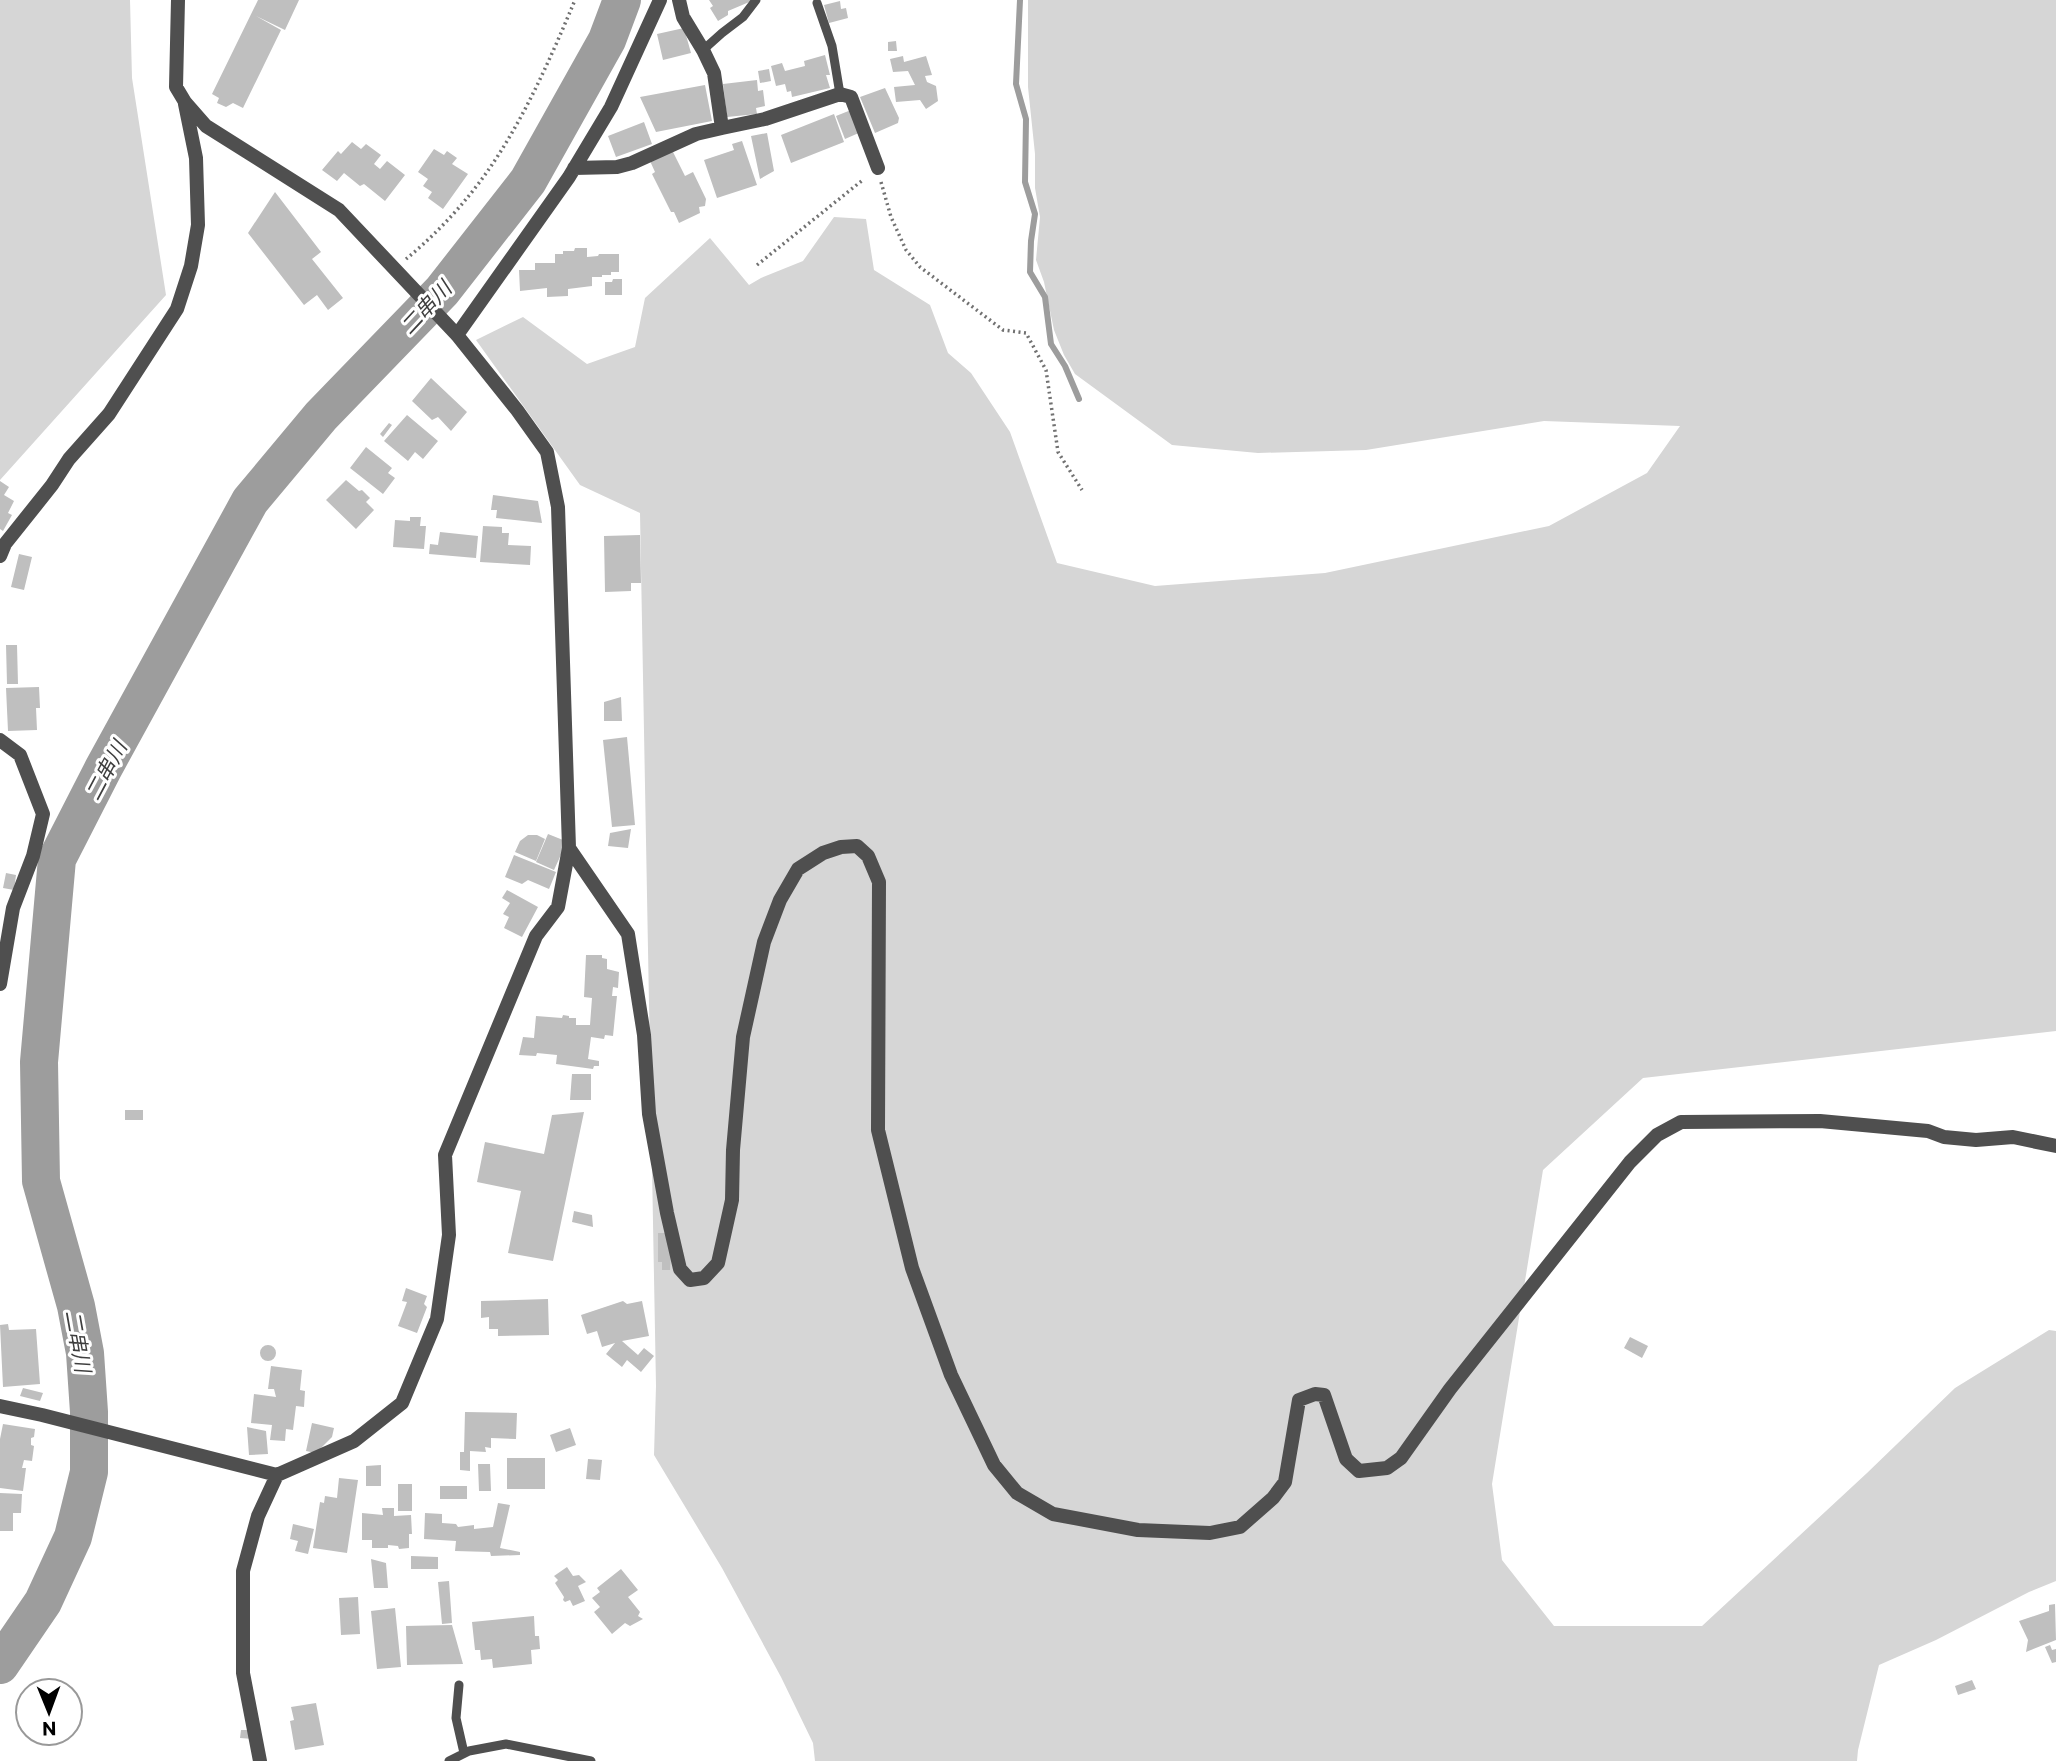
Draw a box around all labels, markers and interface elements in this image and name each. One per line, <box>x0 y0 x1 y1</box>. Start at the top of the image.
water label: 二串川 <box>394 274 457 339</box>
water label: 二串川 <box>79 735 132 804</box>
water label: 二串川 <box>61 1308 97 1376</box>
north arrow <box>14 1677 84 1747</box>
text: N <box>42 1718 57 1741</box>

